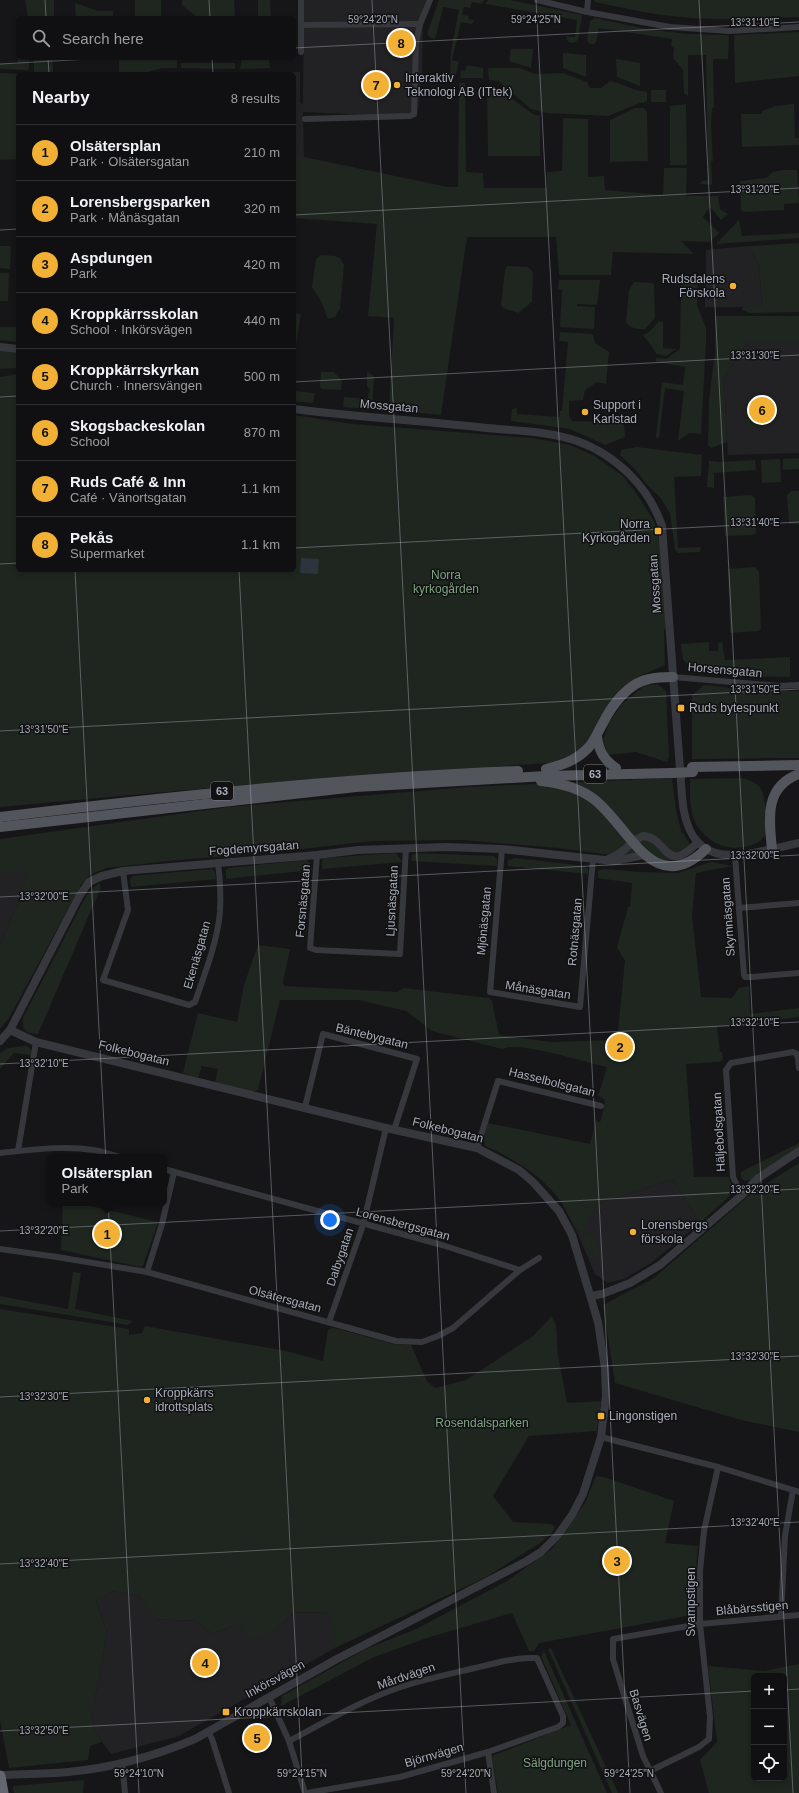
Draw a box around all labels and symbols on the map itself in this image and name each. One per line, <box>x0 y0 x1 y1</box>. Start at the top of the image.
text: 59°24'20"N <box>348 14 398 25</box>
text: 59°24'25"N <box>511 14 561 25</box>
text: 13°31'10"E <box>730 17 780 28</box>
pin: 8 <box>388 28 414 58</box>
pin: 7 <box>363 70 389 100</box>
place label: Interaktiv Teknologi AB (ITtek) <box>405 71 512 99</box>
marker: Interaktiv Teknologi AB (ITtek) <box>392 80 402 90</box>
text: 13°31'20"E <box>730 184 780 195</box>
place label: Rudsdalens Förskola <box>662 272 725 300</box>
marker: Rudsdalens Förskola <box>728 281 738 291</box>
text: 13°31'30"E <box>730 350 780 361</box>
pin: 6 <box>749 395 775 425</box>
street label: Mossgatan <box>359 396 419 416</box>
place label: Support i Karlstad <box>593 398 641 426</box>
marker: Support i Karlstad <box>580 407 590 417</box>
place label: Norra Kyrkogården <box>582 517 650 545</box>
text: 13°31'40"E <box>730 517 780 528</box>
marker: Norra Kyrkogården <box>653 526 663 536</box>
street label: Mossgatan <box>646 554 664 614</box>
park label: Norra kyrkogården <box>413 568 479 596</box>
street label: Horsensgatan <box>687 660 763 680</box>
text: 13°31'50"E <box>730 684 780 695</box>
place label: Ruds bytespunkt <box>689 701 779 715</box>
marker: Ruds bytespunkt <box>676 703 686 713</box>
text: 13°31'50"E <box>19 724 69 735</box>
road number: 63 <box>584 765 606 783</box>
road number: 63 <box>211 782 233 800</box>
street label: Fogdemyrsgatan <box>209 838 299 858</box>
text: 13°32'00"E <box>730 850 780 861</box>
street label: Forsnäsgatan <box>293 864 313 938</box>
street label: Ljusnäsgatan <box>383 865 401 937</box>
street label: Skymnäsgatan <box>718 877 738 957</box>
street label: Mjönäsgatan <box>474 886 494 956</box>
text: 13°32'00"E <box>19 891 69 902</box>
street label: Rotnäsgatan <box>565 897 585 967</box>
street label: Ekenäsgatan <box>181 919 213 991</box>
street label: Månäsgatan <box>504 978 572 1002</box>
text: 13°32'10"E <box>730 1017 780 1028</box>
street label: Bäntebygatan <box>334 1020 410 1052</box>
pin: 2 <box>607 1032 633 1062</box>
street label: Folkebogatan <box>97 1037 171 1069</box>
text: 13°32'10"E <box>19 1058 69 1069</box>
street label: Hasselbolsgatan <box>507 1064 597 1100</box>
street label: Häljebolsgatan <box>710 1092 728 1172</box>
street label: Folkebogatan <box>411 1114 485 1146</box>
text: 13°32'20"E <box>730 1184 780 1195</box>
street label: Lorensbergsgatan <box>354 1205 452 1243</box>
your location <box>320 1210 340 1230</box>
place label: Lorensbergs förskola <box>641 1218 708 1246</box>
pin: 1 <box>94 1219 120 1249</box>
text: 13°32'20"E <box>19 1225 69 1236</box>
street label: Dalbygatan <box>323 1226 357 1288</box>
marker: Lorensbergs förskola <box>628 1227 638 1237</box>
street label: Olsätersgatan <box>247 1283 323 1315</box>
text: 13°32'30"E <box>730 1351 780 1362</box>
place label: Kroppkärrs idrottsplats <box>155 1386 214 1414</box>
text: 13°32'30"E <box>19 1391 69 1402</box>
marker: Kroppkärrs idrottsplats <box>142 1395 152 1405</box>
place label: Lingonstigen <box>609 1409 677 1423</box>
marker: Lingonstigen <box>596 1411 606 1421</box>
park label: Rosendalsparken <box>435 1416 529 1430</box>
text: 13°32'40"E <box>730 1517 780 1528</box>
pin: 3 <box>604 1546 630 1576</box>
text: 13°32'40"E <box>19 1558 69 1569</box>
street label: Svampstigen <box>684 1567 698 1637</box>
street label: Blåbärsstigen <box>715 1598 789 1618</box>
pin: 4 <box>192 1648 218 1678</box>
street label: Inkörsvägen <box>243 1657 307 1701</box>
street label: Mårdvägen <box>375 1660 437 1692</box>
street label: Basvägen <box>627 1687 655 1743</box>
place label: Kroppkärrskolan <box>234 1705 321 1719</box>
marker: Kroppkärrskolan <box>221 1707 231 1717</box>
pin: 5 <box>244 1723 270 1753</box>
text: 13°32'50"E <box>19 1725 69 1736</box>
street label: Björnvägen <box>403 1740 465 1770</box>
park label: Sälgdungen <box>523 1756 587 1770</box>
text: 59°24'10"N <box>114 1768 164 1779</box>
text: 59°24'15"N <box>277 1768 327 1779</box>
text: 59°24'20"N <box>441 1768 491 1779</box>
text: 59°24'25"N <box>604 1768 654 1779</box>

